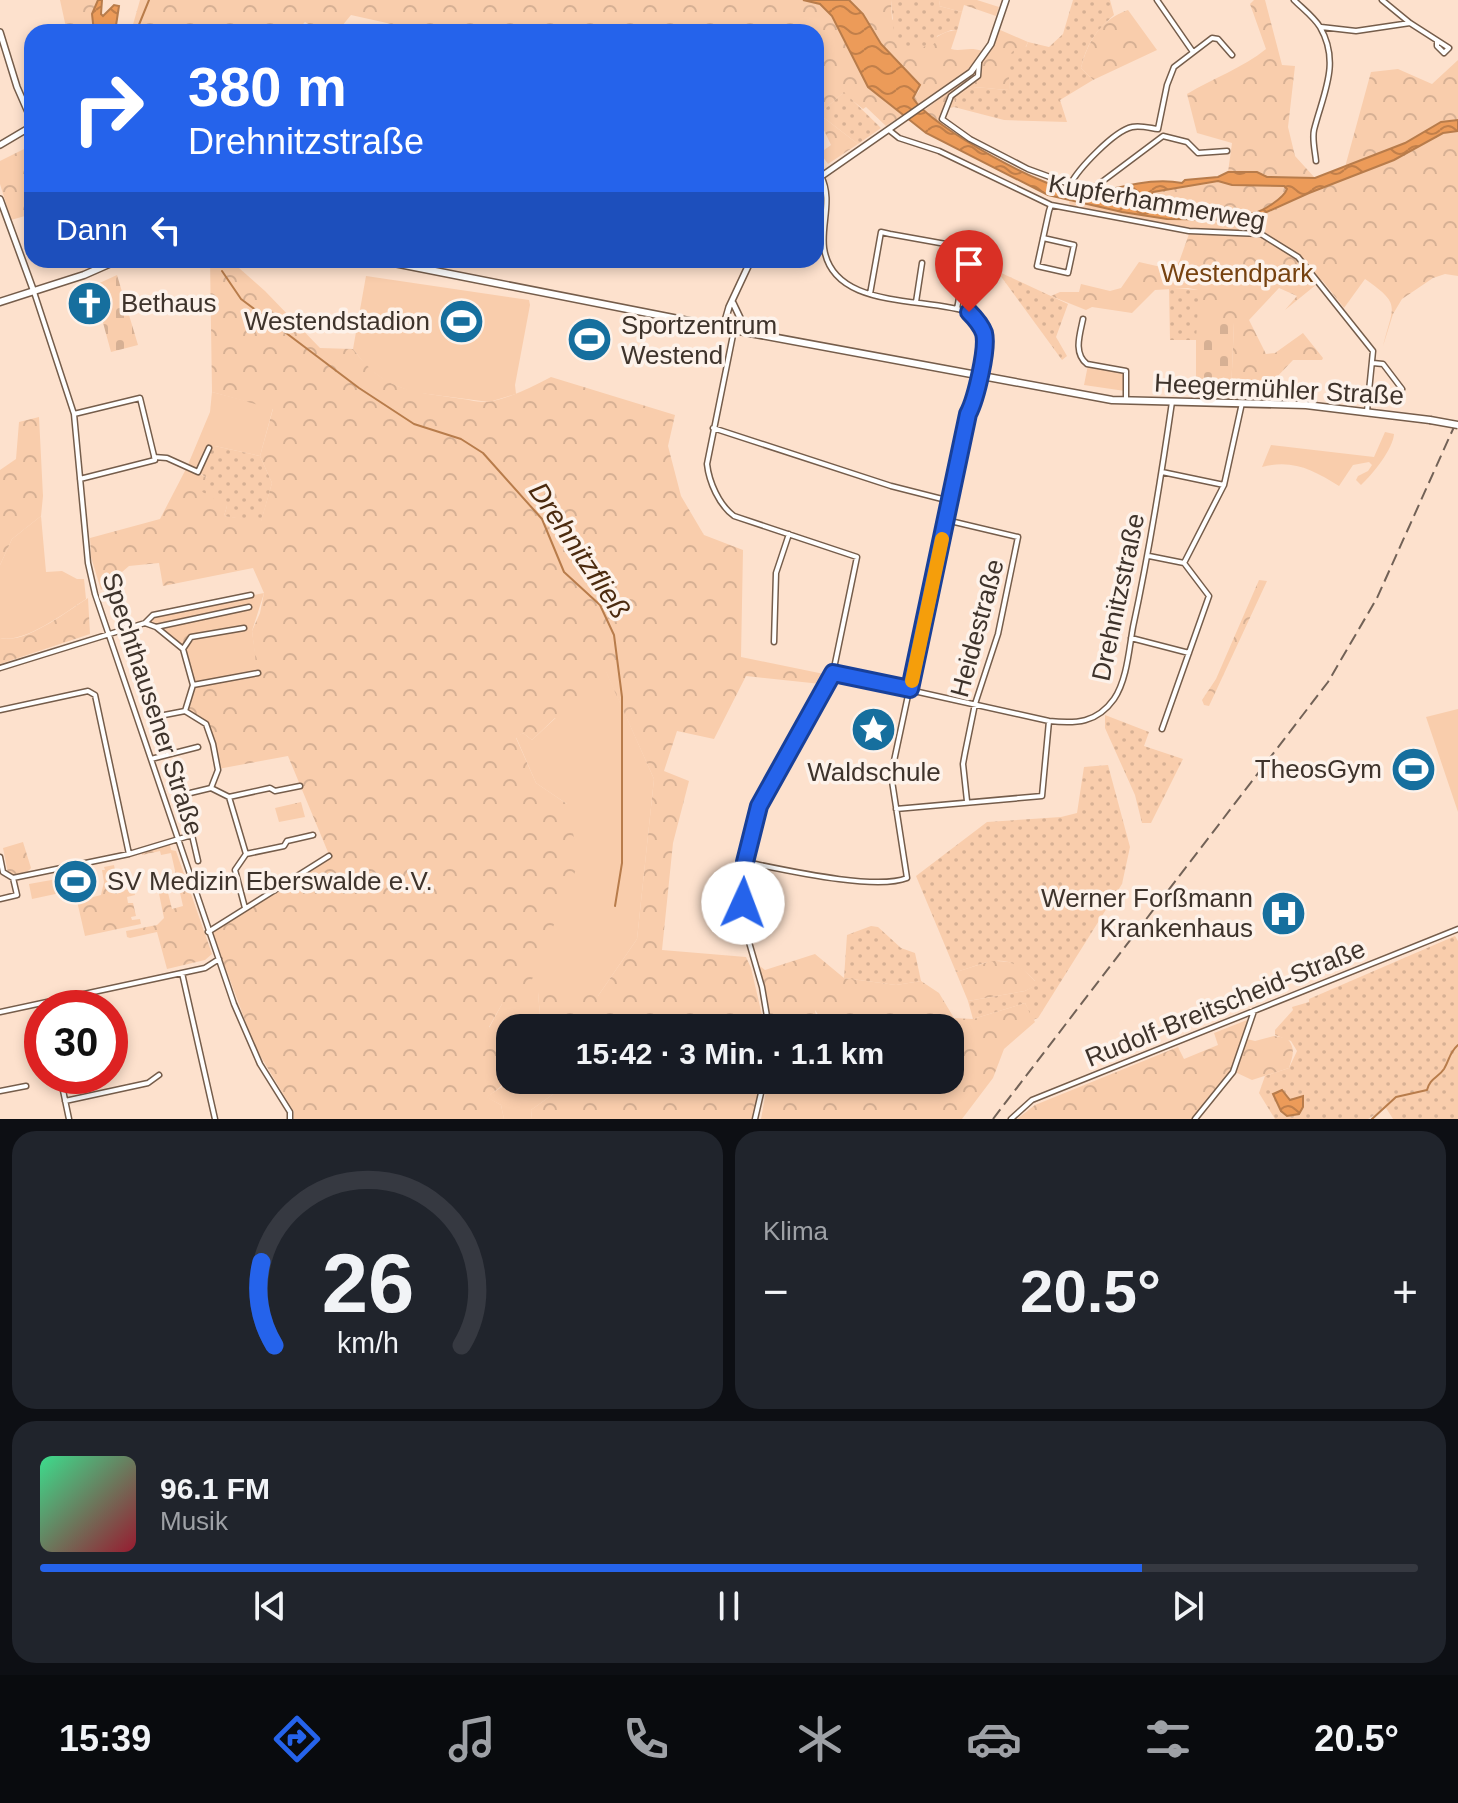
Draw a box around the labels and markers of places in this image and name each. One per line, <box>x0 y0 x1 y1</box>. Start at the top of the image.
pin <box>935 230 1003 312</box>
church icon: Bethaus <box>66 279 114 327</box>
place label: Bethaus <box>121 288 216 318</box>
sports icon: Westendstadion <box>437 297 485 345</box>
place label: Westendstadion <box>244 306 430 336</box>
place label: Sportzentrum Westend <box>621 310 777 370</box>
sports icon: Sportzentrum Westend <box>566 316 614 364</box>
place icon: Waldschule <box>850 705 898 753</box>
sports icon: TheosGym <box>1389 745 1437 793</box>
place label: TheosGym <box>1255 754 1382 784</box>
place label: Waldschule <box>807 757 941 787</box>
sports icon: SV Medizin Eberswalde e.V. <box>52 857 100 905</box>
place label: SV Medizin Eberswalde e.V. <box>107 866 433 896</box>
place label: Werner Forßmann Krankenhaus <box>1041 883 1253 943</box>
hospital icon: Werner Forßmann Krankenhaus <box>1260 889 1308 937</box>

